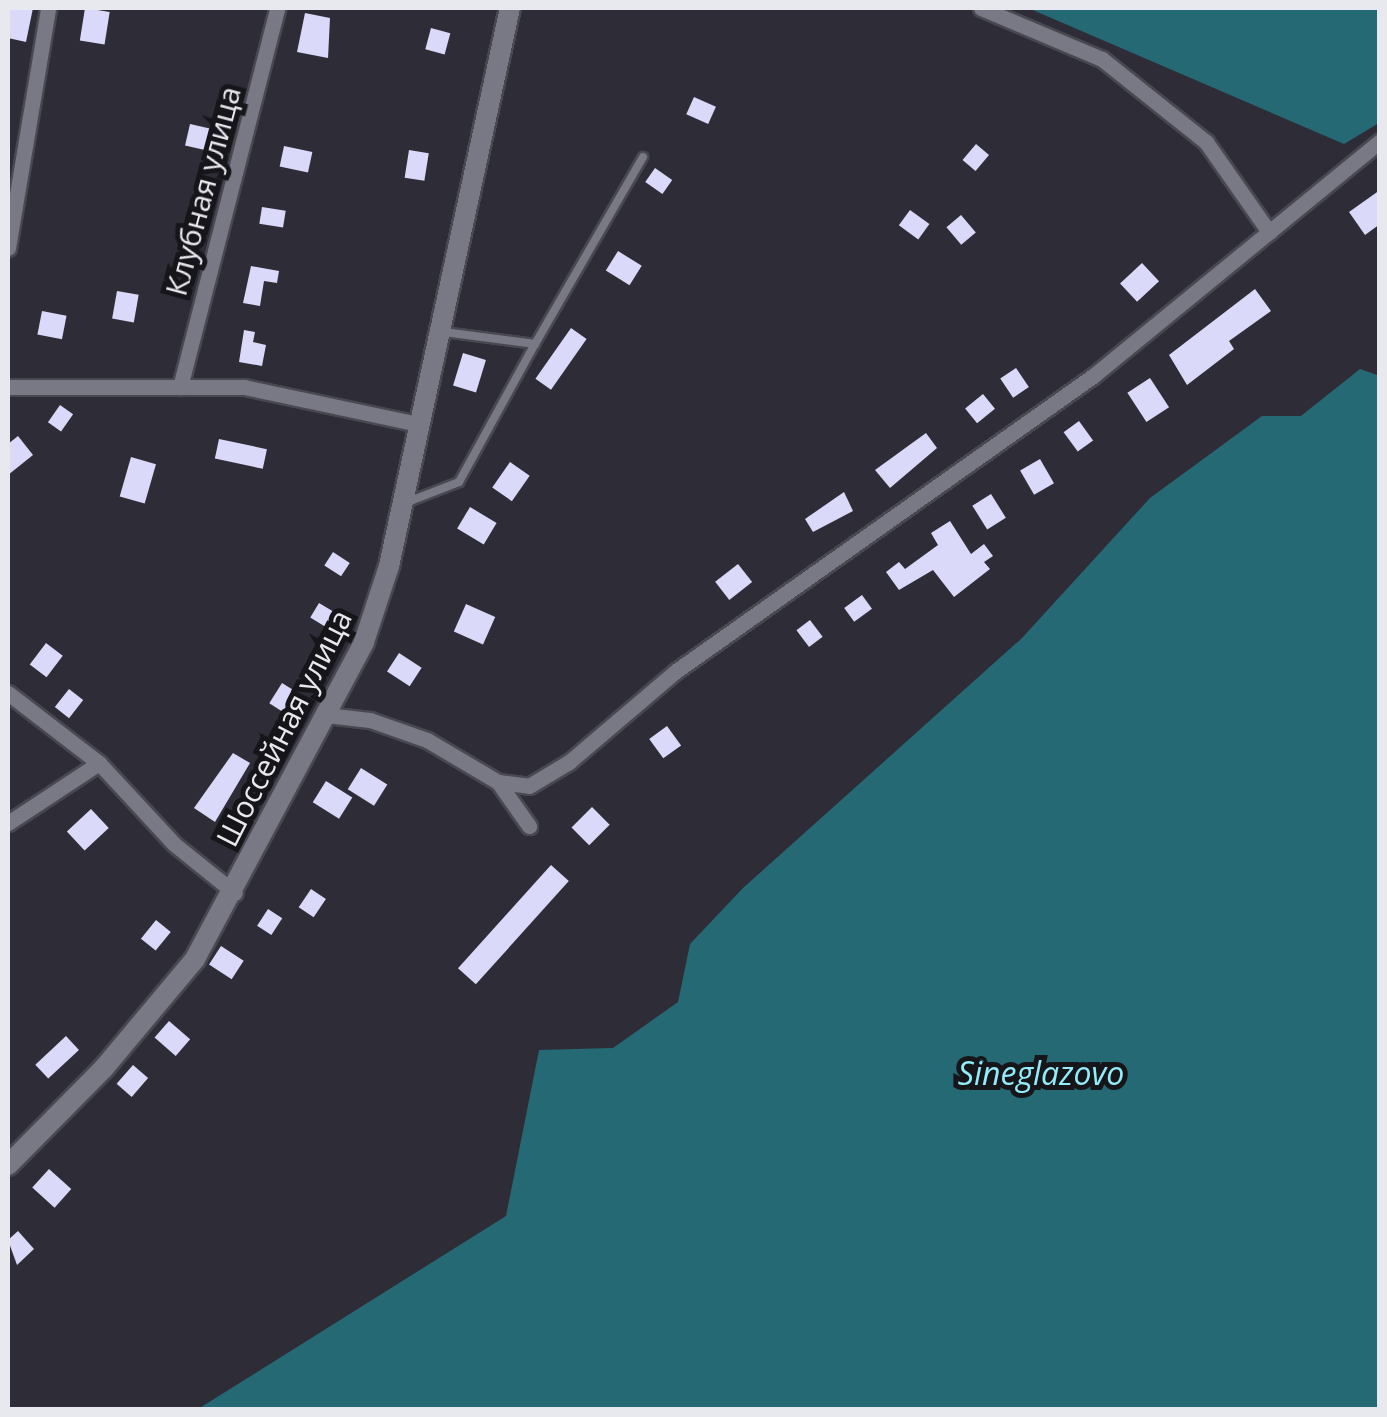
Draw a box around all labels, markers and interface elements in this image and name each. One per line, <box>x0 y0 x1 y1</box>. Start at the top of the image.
street label: Клубная улица <box>158 82 248 300</box>
street label: Шоссейная улица <box>209 604 359 852</box>
water label: Sineglazovo <box>958 1054 1124 1092</box>

